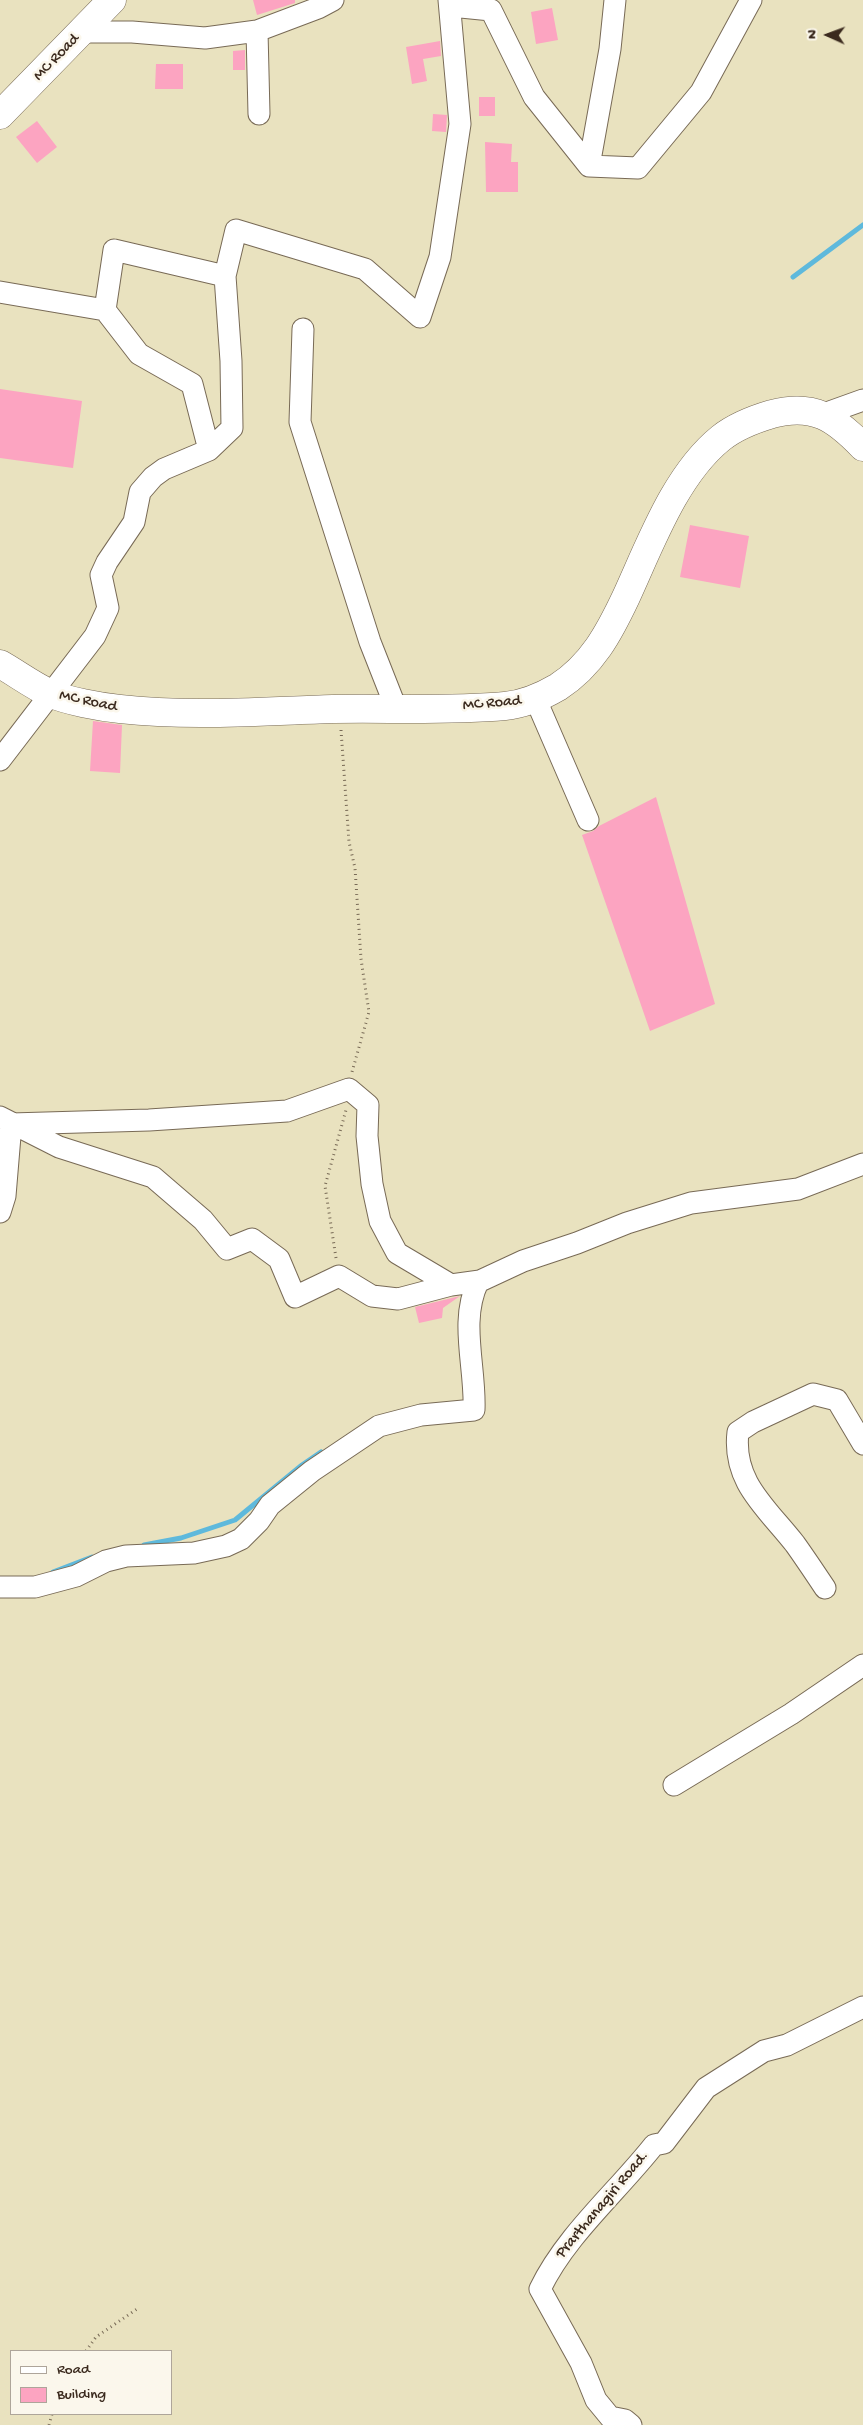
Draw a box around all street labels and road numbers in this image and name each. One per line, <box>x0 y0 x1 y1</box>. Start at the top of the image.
street label: MC Road <box>30 30 84 86</box>
street label: MC Road <box>57 687 119 717</box>
street label: MC Road <box>462 692 522 716</box>
street label: Prarthanagiri Road. <box>552 2147 654 2263</box>

